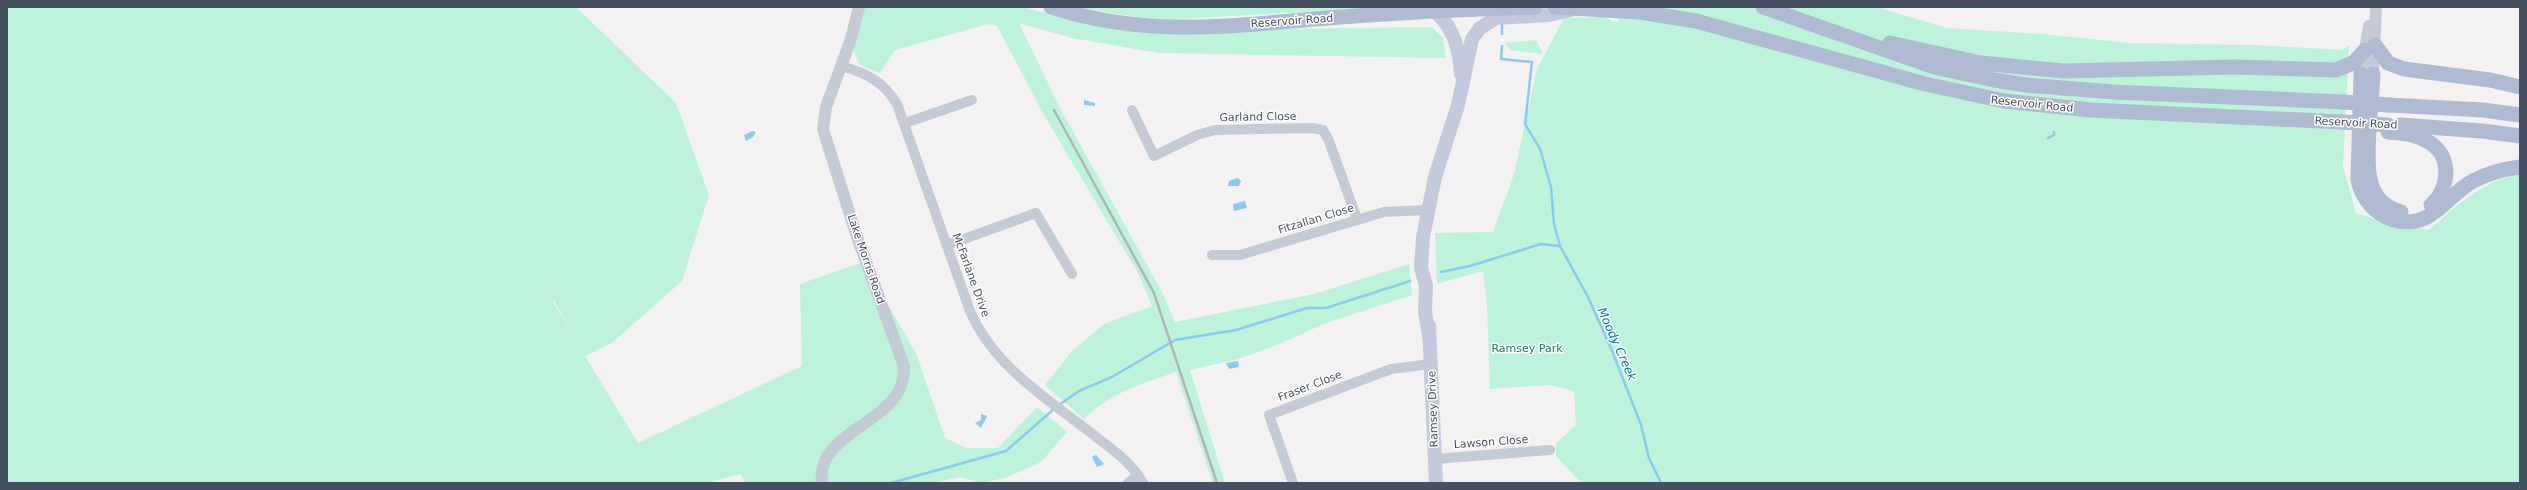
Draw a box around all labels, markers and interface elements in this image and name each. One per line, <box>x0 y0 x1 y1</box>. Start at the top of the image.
street label: Reservoir Road <box>1250 12 1334 30</box>
street label: Reservoir Road <box>1990 93 2074 115</box>
street label: Garland Close <box>1219 110 1297 124</box>
street label: Reservoir Road <box>2314 114 2398 132</box>
street label: Fitzallan Close <box>1276 201 1356 237</box>
street label: Lake Morris Road <box>845 212 887 306</box>
street label: McFarlane Drive <box>950 231 992 319</box>
water label: Moody Creek <box>1595 305 1640 384</box>
park label: Ramsey Park <box>1491 342 1563 355</box>
street label: Fraser Close <box>1276 368 1344 404</box>
street label: Ramsey Drive <box>1425 370 1441 448</box>
street label: Lawson Close <box>1453 433 1529 451</box>

